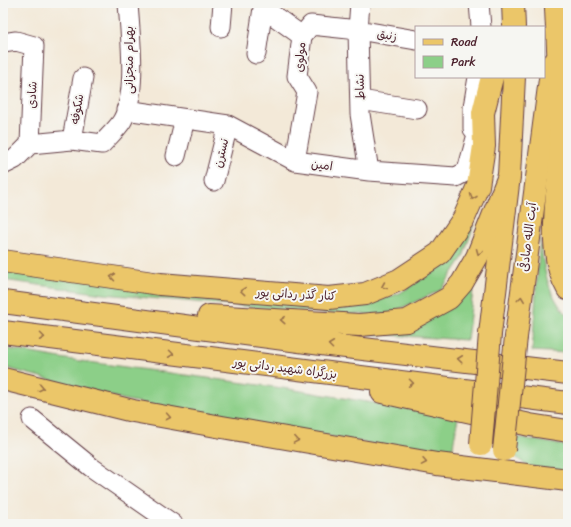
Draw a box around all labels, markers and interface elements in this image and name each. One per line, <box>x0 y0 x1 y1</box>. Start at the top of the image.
street label: زنبق <box>375 22 399 48</box>
street label: بهرام منجزانی <box>118 26 140 94</box>
legend <box>415 26 545 78</box>
text: Road <box>451 31 478 53</box>
street label: مولوی <box>288 41 312 73</box>
text: Park <box>451 51 476 73</box>
street label: نشاط <box>349 74 371 100</box>
street label: شادی <box>21 81 43 109</box>
street label: شکوفه <box>64 92 90 126</box>
street label: نسترن <box>207 136 235 170</box>
street label: امین <box>310 153 334 177</box>
one-way arrow <box>469 194 477 201</box>
street label: آیت الله صادقی <box>513 200 543 273</box>
one-way arrow <box>476 248 484 255</box>
one-way arrow <box>110 273 116 282</box>
street label: کنار گذر ردانی پور <box>254 281 337 307</box>
one-way arrow <box>381 281 389 289</box>
one-way arrow <box>240 287 246 296</box>
one-way arrow <box>516 296 525 302</box>
one-way arrow <box>280 316 286 325</box>
one-way arrow <box>39 332 45 341</box>
one-way arrow <box>328 341 334 350</box>
one-way arrow <box>168 349 174 358</box>
street label: بزرگراه شهید ردانی پور <box>231 351 338 385</box>
one-way arrow <box>457 355 463 364</box>
one-way arrow <box>408 378 414 387</box>
one-way arrow <box>38 383 44 391</box>
one-way arrow <box>164 412 171 421</box>
one-way arrow <box>292 435 299 444</box>
one-way arrow <box>421 457 427 465</box>

